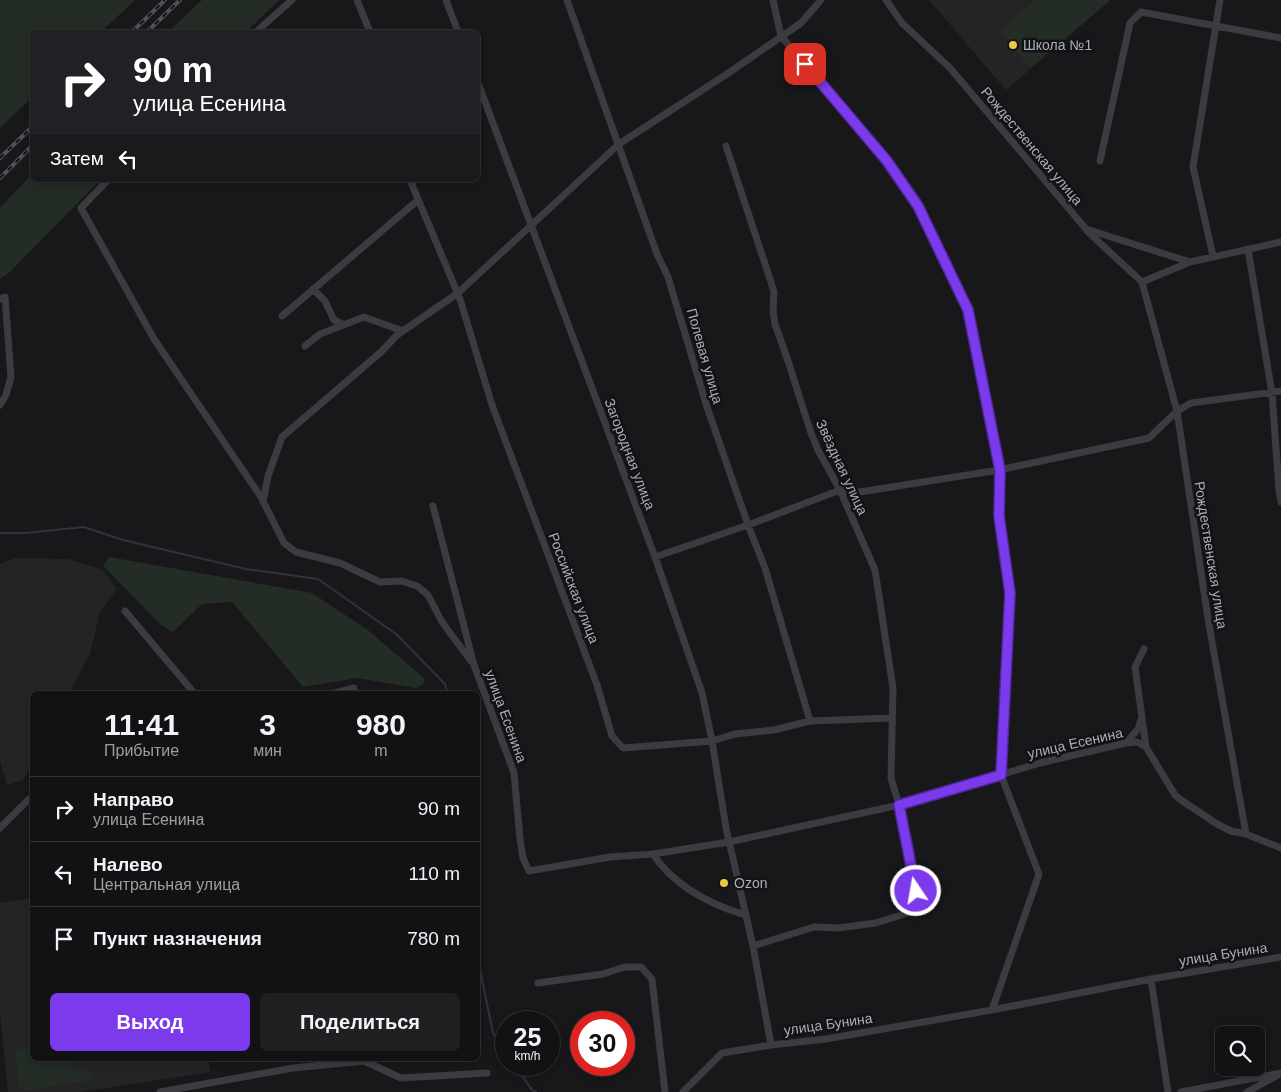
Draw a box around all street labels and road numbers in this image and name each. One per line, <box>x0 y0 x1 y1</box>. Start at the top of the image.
street label: Рождественская улица <box>978 84 1086 208</box>
street label: Полевая улица <box>684 306 726 406</box>
street label: Загородная улица <box>601 396 659 512</box>
street label: Звёздная улица <box>813 417 871 517</box>
street label: Рождественская улица <box>1191 480 1231 630</box>
street label: Российская улица <box>546 530 603 646</box>
street label: улица Есенина <box>482 667 530 765</box>
street label: улица Есенина <box>1026 724 1124 762</box>
street label: улица Бунина <box>1178 939 1269 969</box>
street label: улица Бунина <box>783 1010 874 1038</box>

